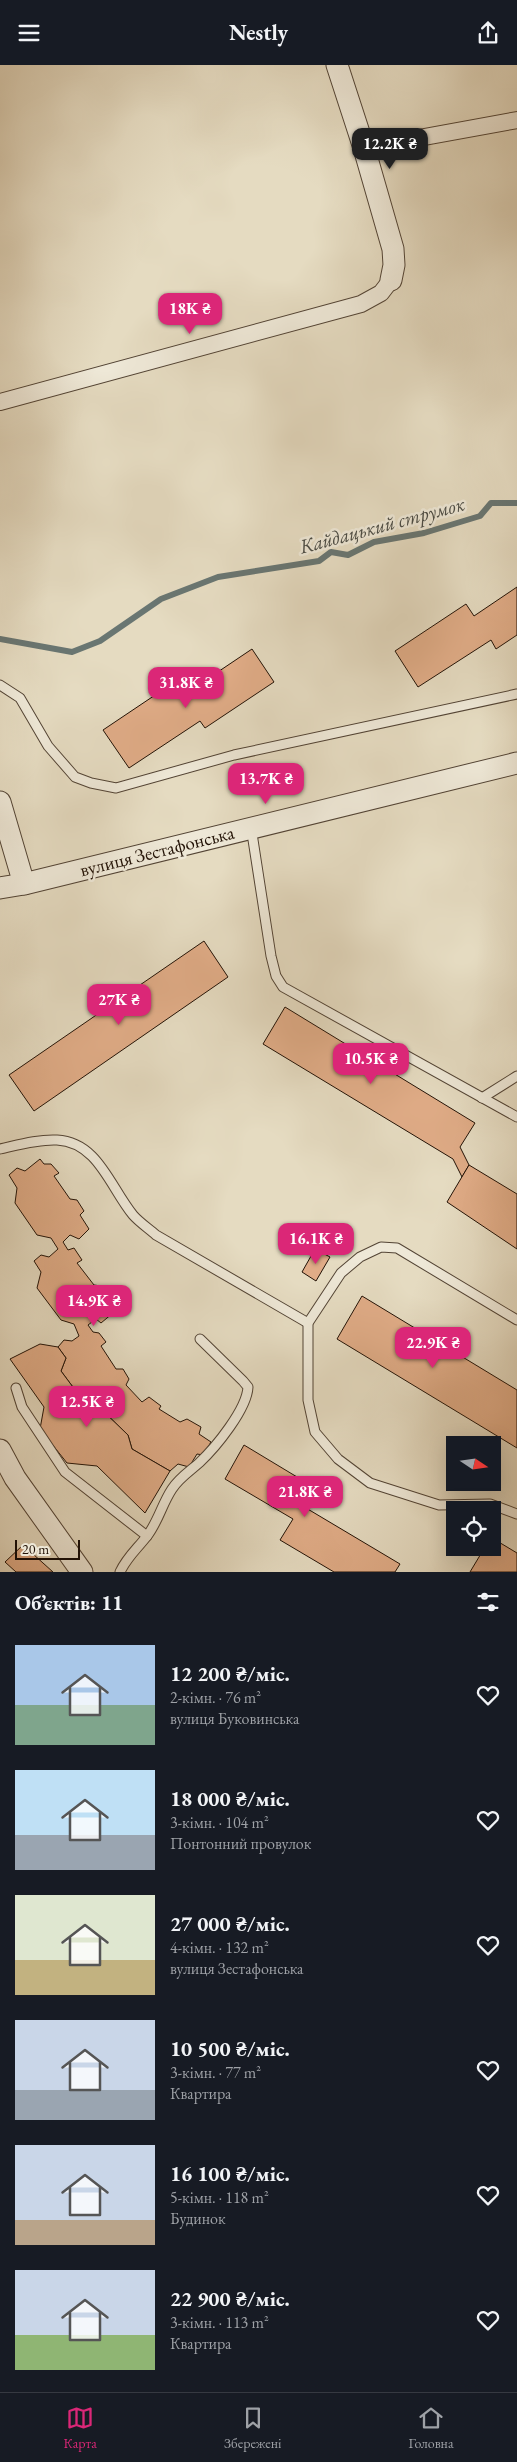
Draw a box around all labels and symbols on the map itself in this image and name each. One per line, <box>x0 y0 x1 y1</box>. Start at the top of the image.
pin: 12.2K ₴ <box>344 127 436 170</box>
pin: 18K ₴ <box>155 293 225 335</box>
water label: Кайдацький струмок <box>295 490 468 560</box>
pin: 31.8K ₴ <box>140 667 232 709</box>
pin: 13.7K ₴ <box>220 763 312 805</box>
street label: вулиця Зестафонська <box>77 820 237 882</box>
pin: 27K ₴ <box>84 983 154 1026</box>
pin: 10.5K ₴ <box>325 1043 417 1085</box>
pin: 16.1K ₴ <box>270 1223 362 1265</box>
pin: 14.9K ₴ <box>48 1285 140 1327</box>
pin: 22.9K ₴ <box>387 1327 479 1369</box>
pin: 12.5K ₴ <box>41 1385 133 1428</box>
north arrow <box>446 1436 501 1491</box>
pin: 21.8K ₴ <box>259 1475 351 1518</box>
scale bar <box>15 1537 80 1560</box>

